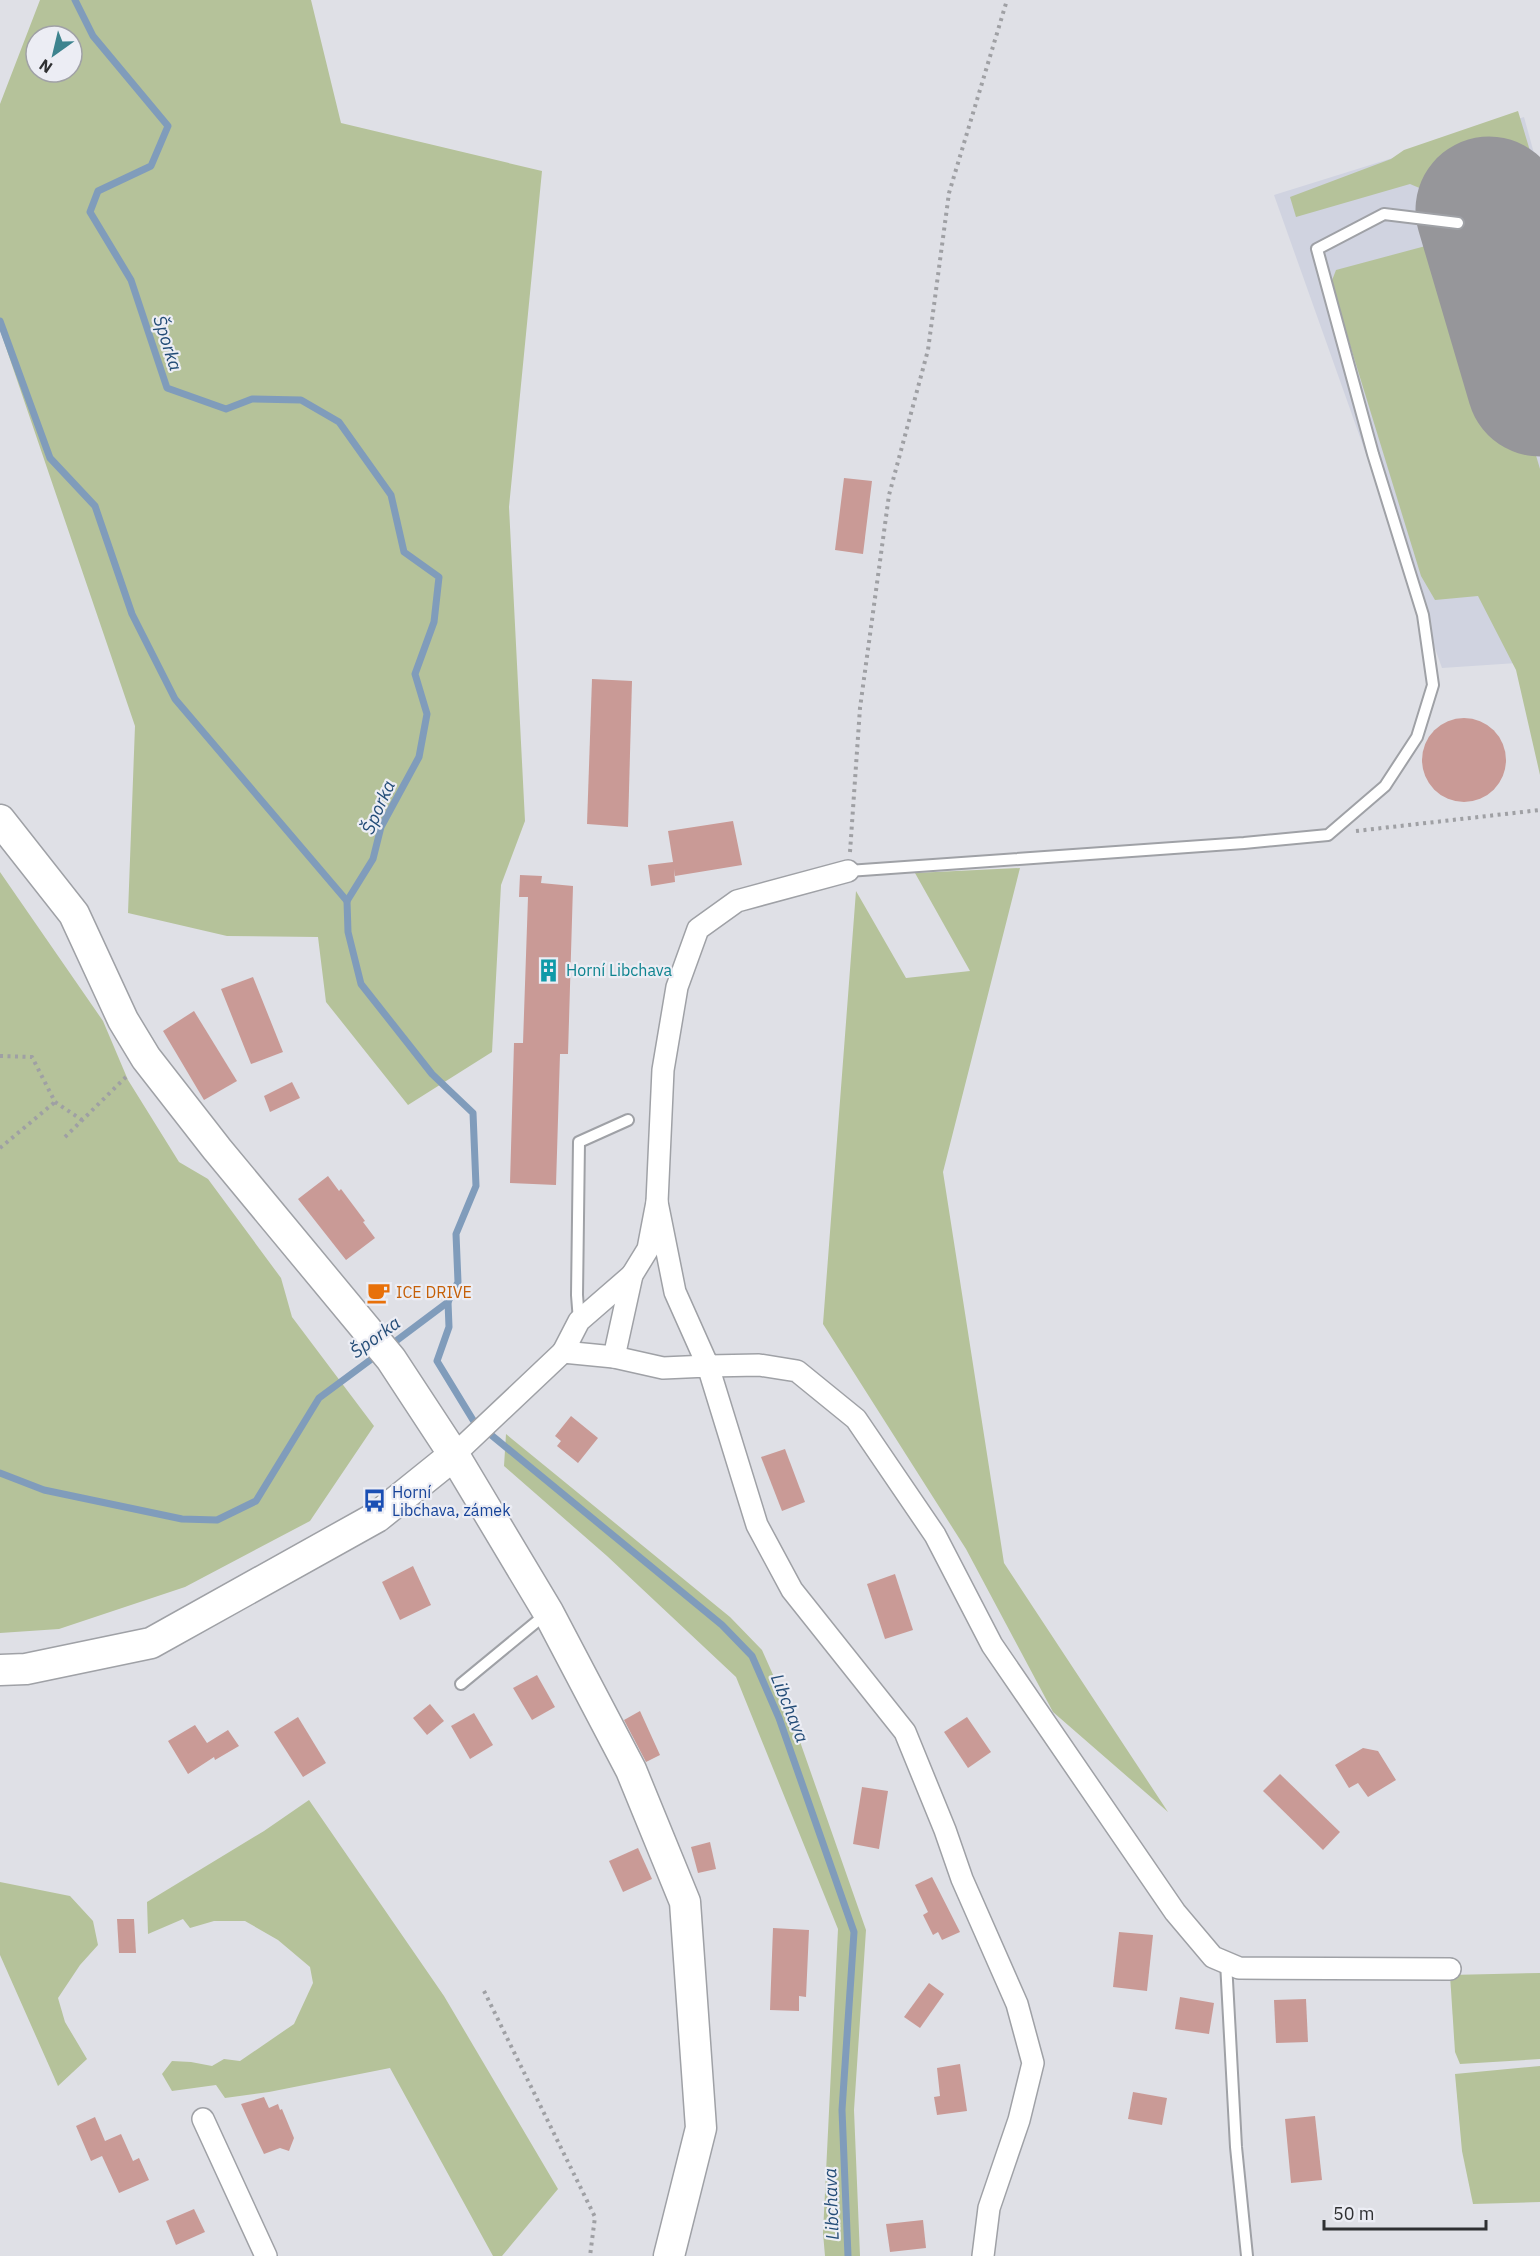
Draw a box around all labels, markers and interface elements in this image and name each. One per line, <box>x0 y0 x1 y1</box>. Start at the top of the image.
north arrow <box>24 24 84 84</box>
text: N <box>35 55 56 78</box>
water label: Šporka <box>148 312 189 373</box>
water label: Šporka <box>355 776 400 838</box>
building icon: Horní Libchava <box>535 957 561 983</box>
place label: Horní Libchava <box>566 960 673 980</box>
cafe icon: ICE DRIVE <box>365 1279 391 1305</box>
place label: ICE DRIVE <box>396 1282 472 1302</box>
water label: Šporka <box>345 1310 405 1363</box>
place label: Horní Libchava, zámek <box>392 1482 511 1520</box>
bus stop icon: Horní Libchava, zámek <box>361 1488 387 1514</box>
water label: Libchava <box>766 1670 814 1746</box>
water label: Libchava <box>818 2168 844 2240</box>
scale bar <box>1324 2193 1486 2231</box>
text: 50 m <box>1333 2202 1375 2225</box>

